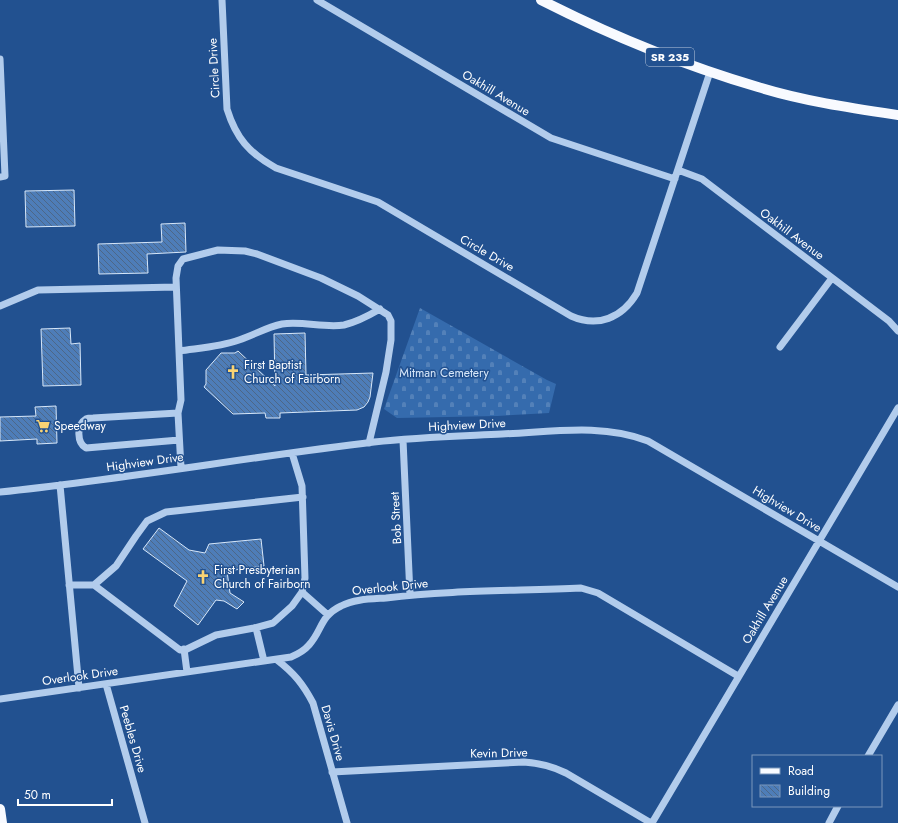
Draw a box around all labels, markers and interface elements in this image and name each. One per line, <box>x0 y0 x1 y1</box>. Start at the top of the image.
street label: Circle Drive <box>203 37 225 99</box>
road number: SR 235 <box>646 48 694 66</box>
street label: Oakhill Avenue <box>459 66 533 120</box>
street label: Oakhill Avenue <box>756 204 828 264</box>
street label: Circle Drive <box>456 230 518 276</box>
place label: First Baptist Church of Fairborn <box>244 356 340 388</box>
church icon: First Baptist Church of Fairborn <box>225 364 241 380</box>
park label: Mitman Cemetery <box>399 364 489 382</box>
street label: Highview Drive <box>428 414 506 436</box>
place label: Speedway <box>54 417 106 435</box>
supermarket icon: Speedway <box>35 418 51 434</box>
street label: Highview Drive <box>105 448 185 476</box>
street label: Highview Drive <box>749 481 825 537</box>
street label: Bob Street <box>386 491 406 545</box>
place label: First Presbyterian Church of Fairborn <box>214 561 310 593</box>
church icon: First Presbyterian Church of Fairborn <box>195 569 211 585</box>
street label: Oakhill Avenue <box>738 573 792 647</box>
street label: Overlook Drive <box>351 574 429 600</box>
street label: Overlook Drive <box>41 662 119 690</box>
street label: Peebles Drive <box>115 703 151 775</box>
street label: Davis Drive <box>316 703 350 763</box>
street label: Kevin Drive <box>470 744 528 762</box>
legend <box>752 755 882 807</box>
text: Road <box>788 762 814 780</box>
scale bar <box>18 781 112 807</box>
text: Building <box>788 782 830 800</box>
text: 50 m <box>24 786 51 804</box>

